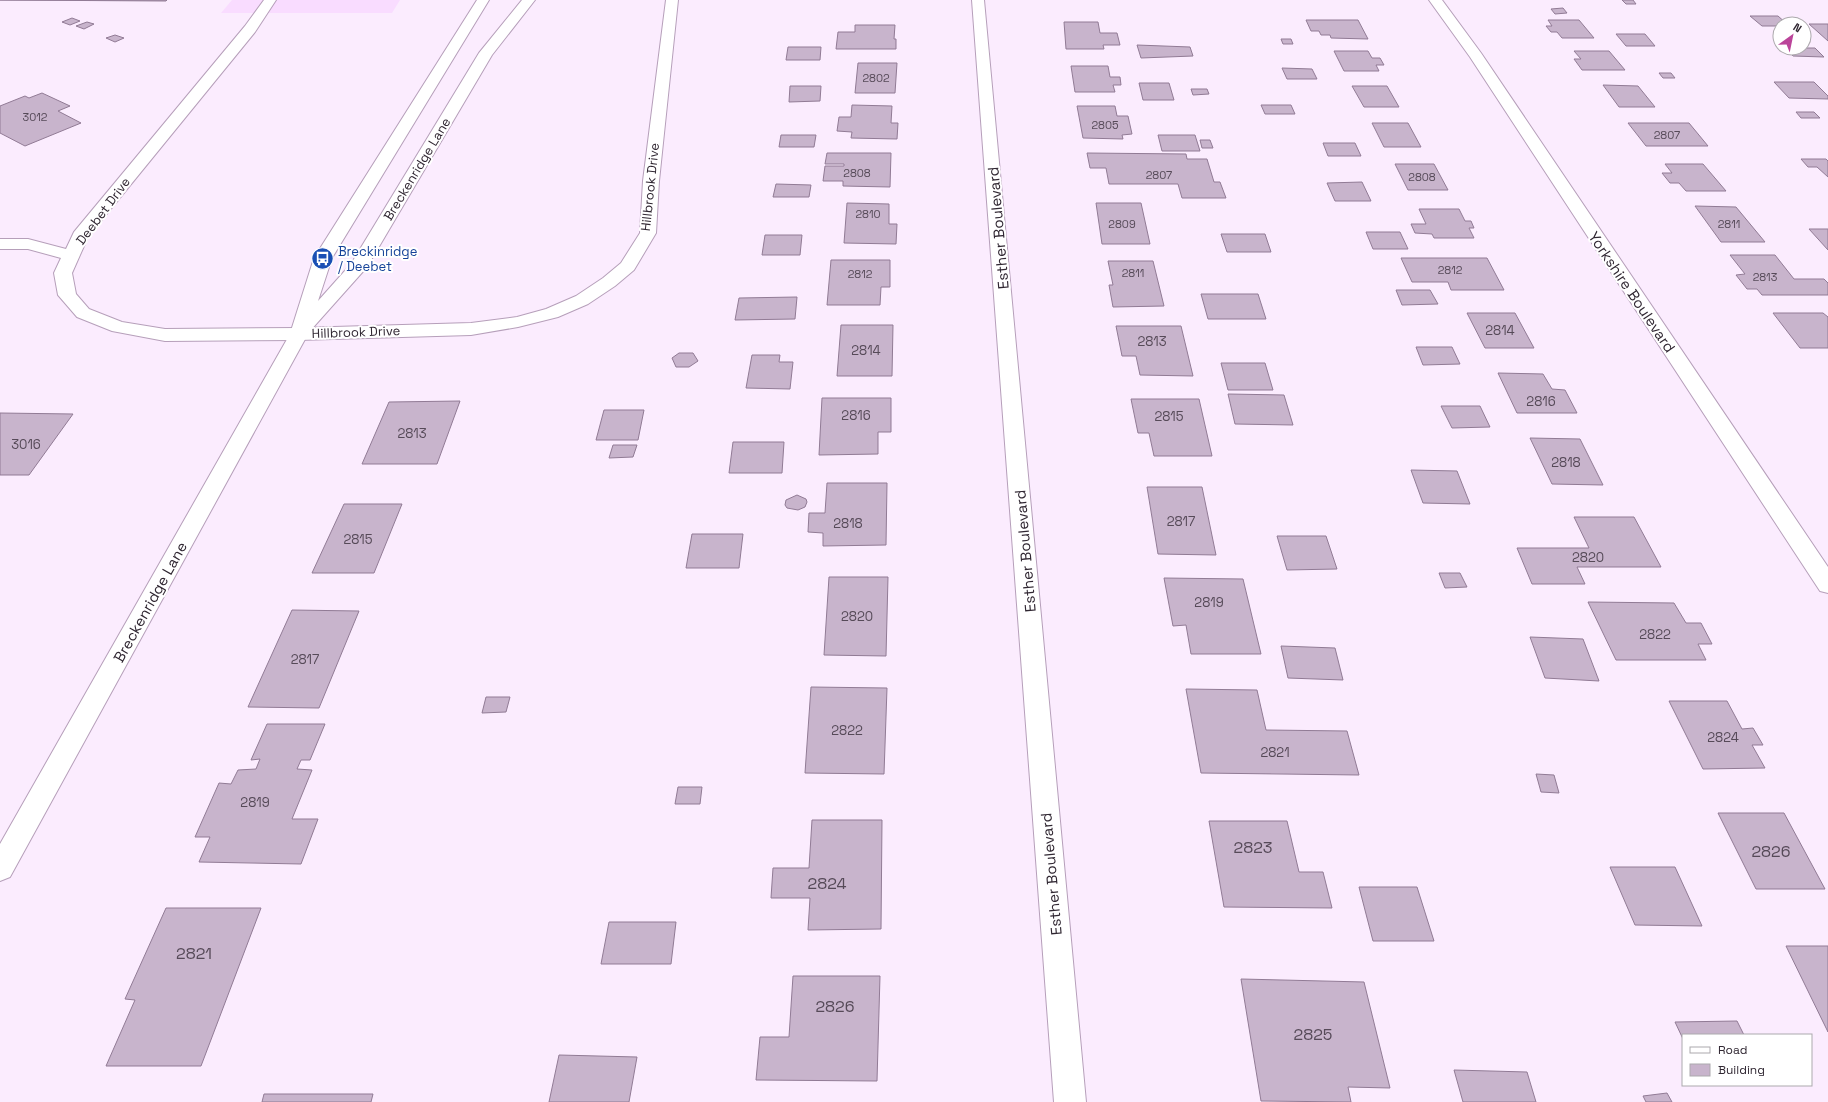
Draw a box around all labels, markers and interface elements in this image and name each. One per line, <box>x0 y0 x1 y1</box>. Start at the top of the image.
north arrow <box>1772 16 1812 56</box>
text: N <box>1791 20 1804 35</box>
house number: 2802 <box>862 71 890 85</box>
house number: 3012 <box>23 110 48 124</box>
street label: Breckenridge Lane <box>380 114 454 224</box>
house number: 2805 <box>1091 118 1119 132</box>
house number: 2807 <box>1654 128 1680 142</box>
street label: Hillbrook Drive <box>637 142 663 232</box>
house number: 2808 <box>843 166 871 180</box>
street label: Esther Boulevard <box>983 166 1013 290</box>
house number: 2807 <box>1146 168 1172 182</box>
house number: 2808 <box>1408 170 1436 184</box>
street label: Deebet Drive <box>72 174 134 248</box>
house number: 2810 <box>855 207 881 221</box>
house number: 2809 <box>1108 217 1136 231</box>
house number: 2811 <box>1718 217 1740 231</box>
street label: Yorkshire Boulevard <box>1585 228 1679 356</box>
place label: Breckinridge / Deebet <box>338 243 417 275</box>
bus stop icon: Breckinridge / Deebet <box>310 245 336 271</box>
house number: 2812 <box>1438 263 1463 277</box>
house number: 2811 <box>1122 266 1144 280</box>
house number: 2812 <box>848 267 873 281</box>
house number: 2813 <box>1753 270 1778 284</box>
street label: Hillbrook Drive <box>311 322 401 342</box>
house number: 2814 <box>1485 322 1515 339</box>
house number: 2813 <box>1137 333 1167 350</box>
house number: 2814 <box>851 342 881 359</box>
house number: 2816 <box>1526 393 1556 410</box>
house number: 2816 <box>841 407 871 424</box>
house number: 2815 <box>1154 408 1184 425</box>
house number: 2813 <box>397 425 427 442</box>
house number: 3016 <box>11 436 41 453</box>
house number: 2818 <box>1551 454 1581 471</box>
street label: Esther Boulevard <box>1010 489 1040 613</box>
house number: 2817 <box>1167 513 1195 530</box>
house number: 2818 <box>833 515 863 532</box>
house number: 2815 <box>343 531 373 548</box>
street label: Breckenridge Lane <box>109 538 191 666</box>
house number: 2820 <box>1572 549 1604 566</box>
house number: 2819 <box>1194 594 1224 611</box>
house number: 2820 <box>841 608 873 625</box>
house number: 2822 <box>1639 626 1671 643</box>
house number: 2817 <box>291 651 319 668</box>
house number: 2822 <box>831 722 863 739</box>
house number: 2824 <box>1707 729 1739 746</box>
house number: 2821 <box>1260 744 1290 761</box>
house number: 2819 <box>240 794 270 811</box>
street label: Esther Boulevard <box>1036 812 1066 936</box>
house number: 2823 <box>1234 837 1272 858</box>
house number: 2826 <box>1751 841 1791 862</box>
house number: 2824 <box>808 873 846 894</box>
house number: 2821 <box>176 943 212 964</box>
house number: 2826 <box>815 996 855 1017</box>
house number: 2825 <box>1294 1024 1332 1045</box>
legend <box>1682 1034 1812 1086</box>
text: Road <box>1718 1042 1747 1058</box>
text: Building <box>1718 1062 1765 1078</box>

